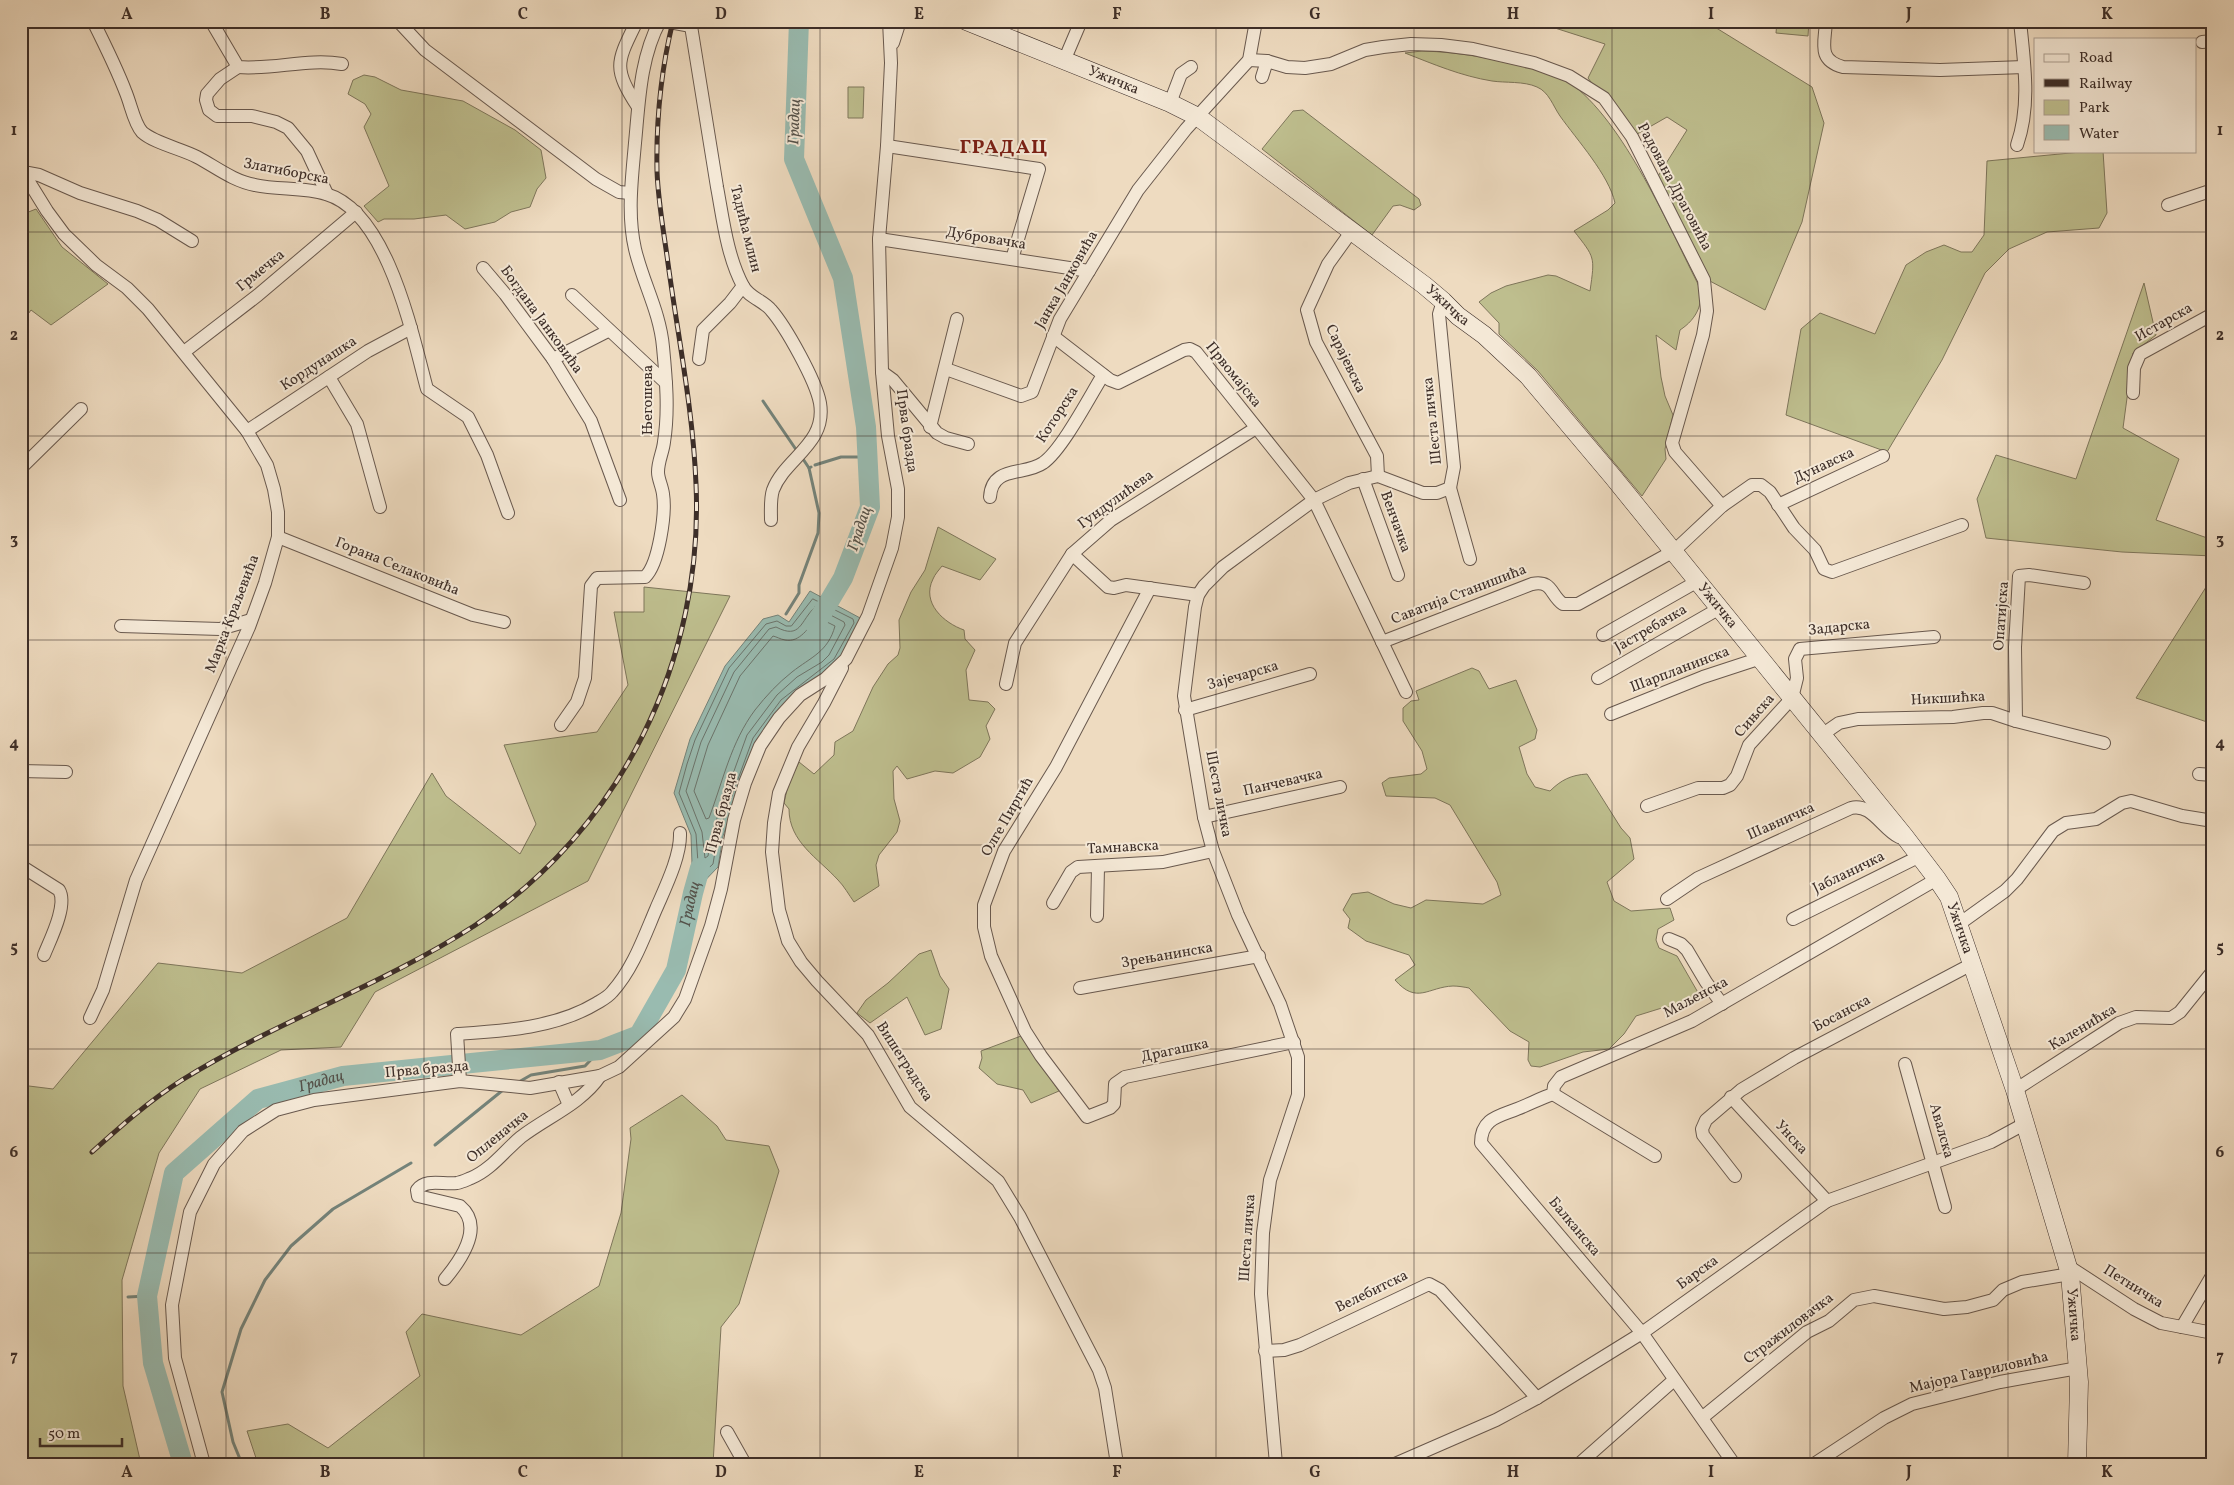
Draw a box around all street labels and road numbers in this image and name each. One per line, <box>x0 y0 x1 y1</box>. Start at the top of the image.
street label: Ужичка <box>1085 61 1142 100</box>
street label: Радована Драговића <box>1631 119 1717 255</box>
street label: Златиборска <box>241 153 331 191</box>
street label: Тадића млин <box>724 183 766 275</box>
street label: Дубровачка <box>944 222 1028 256</box>
street label: Јанка Јанковића <box>1030 227 1104 333</box>
street label: Грмечка <box>232 245 290 297</box>
street label: Богдана Јанковића <box>494 262 588 378</box>
street label: Ужичка <box>1421 280 1474 331</box>
street label: Истарска <box>2131 298 2197 348</box>
street label: Сарајевска <box>1319 321 1371 397</box>
street label: Кордунашка <box>277 331 361 397</box>
street label: Првомајска <box>1200 338 1266 412</box>
street label: Његошева <box>638 365 659 435</box>
street label: Шеста личка <box>1418 376 1448 466</box>
street label: Которска <box>1032 383 1084 447</box>
street label: Прва бразда <box>890 388 922 474</box>
street label: Дунавска <box>1790 443 1858 489</box>
street label: Гундулићева <box>1074 465 1158 535</box>
street label: Венчачка <box>1374 488 1416 556</box>
street label: Горана Селаковића <box>332 532 462 602</box>
street label: Марка Краљевића <box>201 552 265 676</box>
street label: Саватија Станишића <box>1388 559 1530 631</box>
street label: Ужичка <box>1693 578 1742 633</box>
street label: Опатијска <box>1989 581 2015 651</box>
street label: Јастребачка <box>1611 600 1691 658</box>
street label: Задарска <box>1807 614 1871 642</box>
street label: Шарпланинска <box>1627 641 1733 699</box>
street label: Зајечарска <box>1205 656 1281 696</box>
street label: Никшићка <box>1910 687 1986 711</box>
street label: Сињска <box>1730 689 1780 743</box>
street label: Шеста личка <box>1199 749 1237 839</box>
street label: Панчевачка <box>1241 764 1325 802</box>
street label: Прва бразда <box>701 770 743 856</box>
street label: Олге Пиргић <box>977 773 1039 861</box>
street label: Шавничка <box>1744 798 1818 846</box>
street label: Тамнавска <box>1086 836 1160 860</box>
street label: Јабланичка <box>1809 847 1889 899</box>
street label: Ужичка <box>1941 899 1978 957</box>
street label: Зрењанинска <box>1119 938 1215 974</box>
street label: Маљенска <box>1660 972 1732 1024</box>
street label: Босанска <box>1809 990 1875 1038</box>
street label: Каленићка <box>2045 1000 2121 1056</box>
street label: Вишеградска <box>870 1018 938 1106</box>
street label: Драгашка <box>1139 1034 1211 1068</box>
street label: Прва бразда <box>384 1056 470 1084</box>
street label: Авалска <box>1923 1101 1959 1161</box>
street label: Опленачка <box>462 1105 534 1169</box>
street label: Унска <box>1770 1116 1812 1160</box>
street label: Шеста личка <box>1234 1193 1262 1283</box>
street label: Балканска <box>1543 1193 1605 1261</box>
street label: Барска <box>1673 1251 1723 1295</box>
street label: Петничка <box>2099 1260 2167 1314</box>
street label: Велебитска <box>1332 1265 1412 1319</box>
street label: Ужичка <box>2061 1287 2086 1342</box>
street label: Стражиловачка <box>1740 1288 1838 1370</box>
street label: Мајора Гавриловића <box>1907 1347 2051 1399</box>

